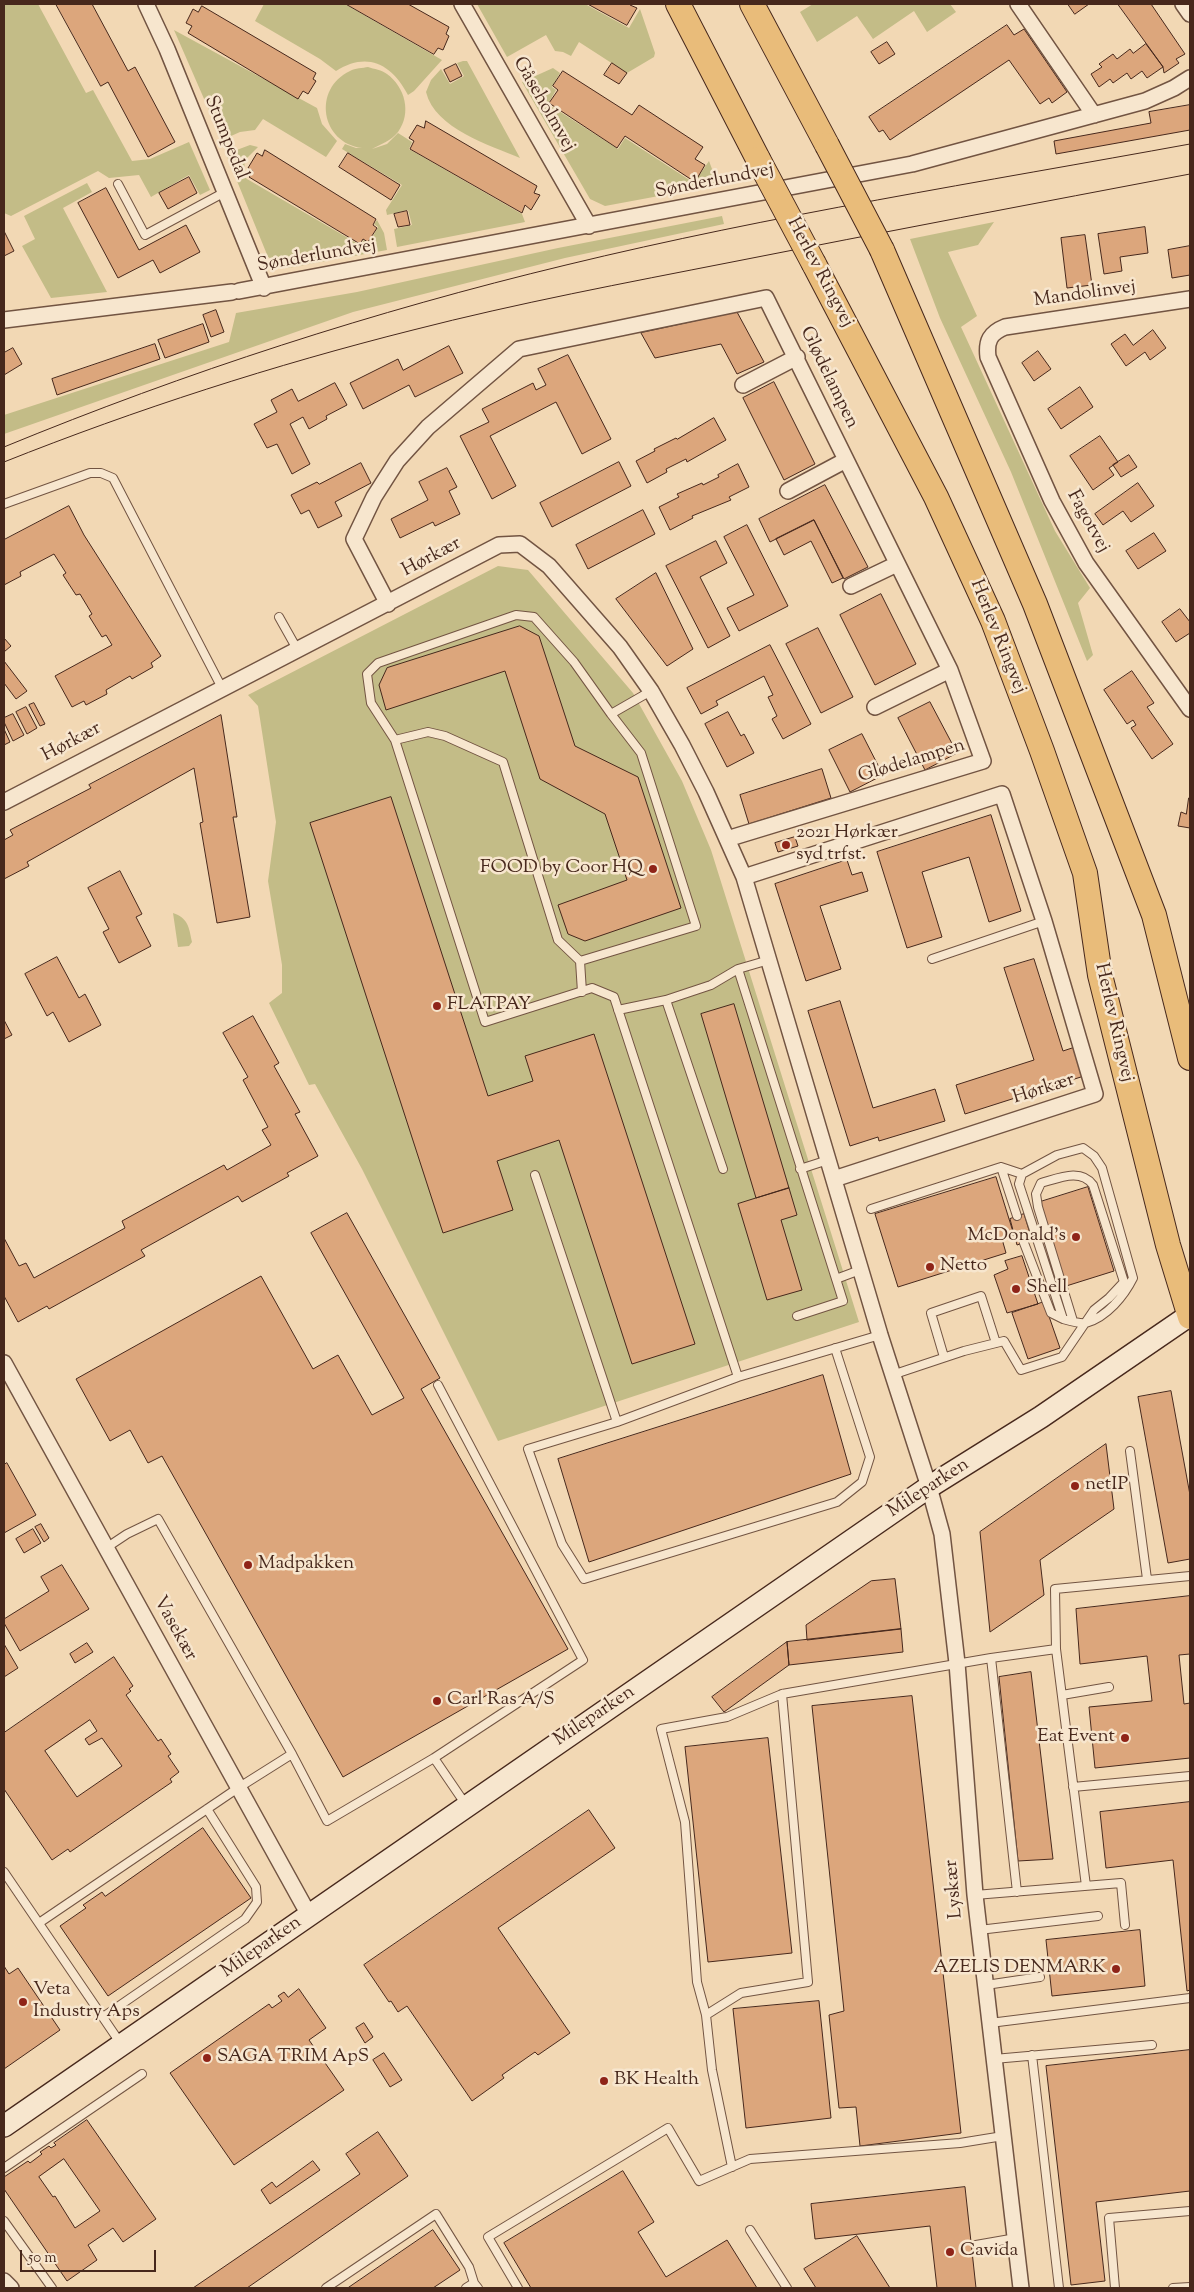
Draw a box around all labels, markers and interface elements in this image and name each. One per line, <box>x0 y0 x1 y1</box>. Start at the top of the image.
street label: Gåseholmvej <box>507 54 579 156</box>
street label: Stumpedal <box>198 93 252 183</box>
street label: Sønderlundvej <box>654 159 776 205</box>
street label: Herlev Ringvej <box>780 214 858 332</box>
street label: Sønderlundvej <box>256 235 378 279</box>
street label: Mandolinvej <box>1032 277 1138 313</box>
street label: Glødelampen <box>794 323 862 433</box>
street label: Fagotvej <box>1061 487 1113 557</box>
street label: Hørkær <box>399 533 465 583</box>
street label: Herlev Ringvej <box>964 576 1030 698</box>
street label: Hørkær <box>39 718 105 768</box>
street label: Glødelampen <box>856 735 968 789</box>
place label: 2021 Hørkær syd trfst. <box>796 823 898 867</box>
marker: 2021 Hørkær syd trfst. <box>780 839 792 851</box>
place label: FOOD by Coor HQ <box>480 858 643 880</box>
marker: FOOD by Coor HQ <box>647 863 659 875</box>
street label: Herlev Ringvej <box>1088 961 1138 1085</box>
place label: FLATPAY <box>447 995 531 1017</box>
marker: FLATPAY <box>431 1000 443 1012</box>
street label: Hørkær <box>1010 1069 1078 1111</box>
place label: McDonald's <box>967 1226 1066 1248</box>
marker: McDonald's <box>1070 1231 1082 1243</box>
place label: Netto <box>940 1256 987 1278</box>
marker: Netto <box>924 1261 936 1273</box>
place label: Shell <box>1026 1278 1068 1300</box>
marker: Shell <box>1010 1283 1022 1295</box>
street label: Mileparken <box>884 1454 974 1524</box>
place label: netIP <box>1085 1475 1128 1497</box>
marker: netIP <box>1069 1480 1081 1492</box>
place label: Madpakken <box>258 1554 354 1576</box>
marker: Madpakken <box>242 1559 254 1571</box>
street label: Vasekær <box>147 1593 201 1665</box>
street label: Mileparken <box>550 1682 640 1752</box>
place label: Carl Ras A/S <box>447 1690 555 1712</box>
marker: Carl Ras A/S <box>431 1695 443 1707</box>
place label: Eat Event <box>1037 1727 1115 1749</box>
marker: Eat Event <box>1119 1732 1131 1744</box>
street label: Lyskær <box>941 1859 969 1919</box>
street label: Mileparken <box>217 1912 307 1984</box>
place label: AZELIS DENMARK <box>933 1958 1106 1980</box>
marker: AZELIS DENMARK <box>1110 1963 1122 1975</box>
place label: Veta Industry Aps <box>33 1980 140 2024</box>
marker: Veta Industry Aps <box>17 1996 29 2008</box>
place label: SAGA TRIM ApS <box>217 2047 369 2069</box>
marker: SAGA TRIM ApS <box>201 2052 213 2064</box>
place label: BK Health <box>614 2070 699 2092</box>
marker: BK Health <box>598 2075 610 2087</box>
scale bar <box>22 2240 159 2272</box>
place label: Cavida <box>960 2241 1018 2263</box>
marker: Cavida <box>944 2246 956 2258</box>
text: 50 m <box>28 2248 57 2269</box>

